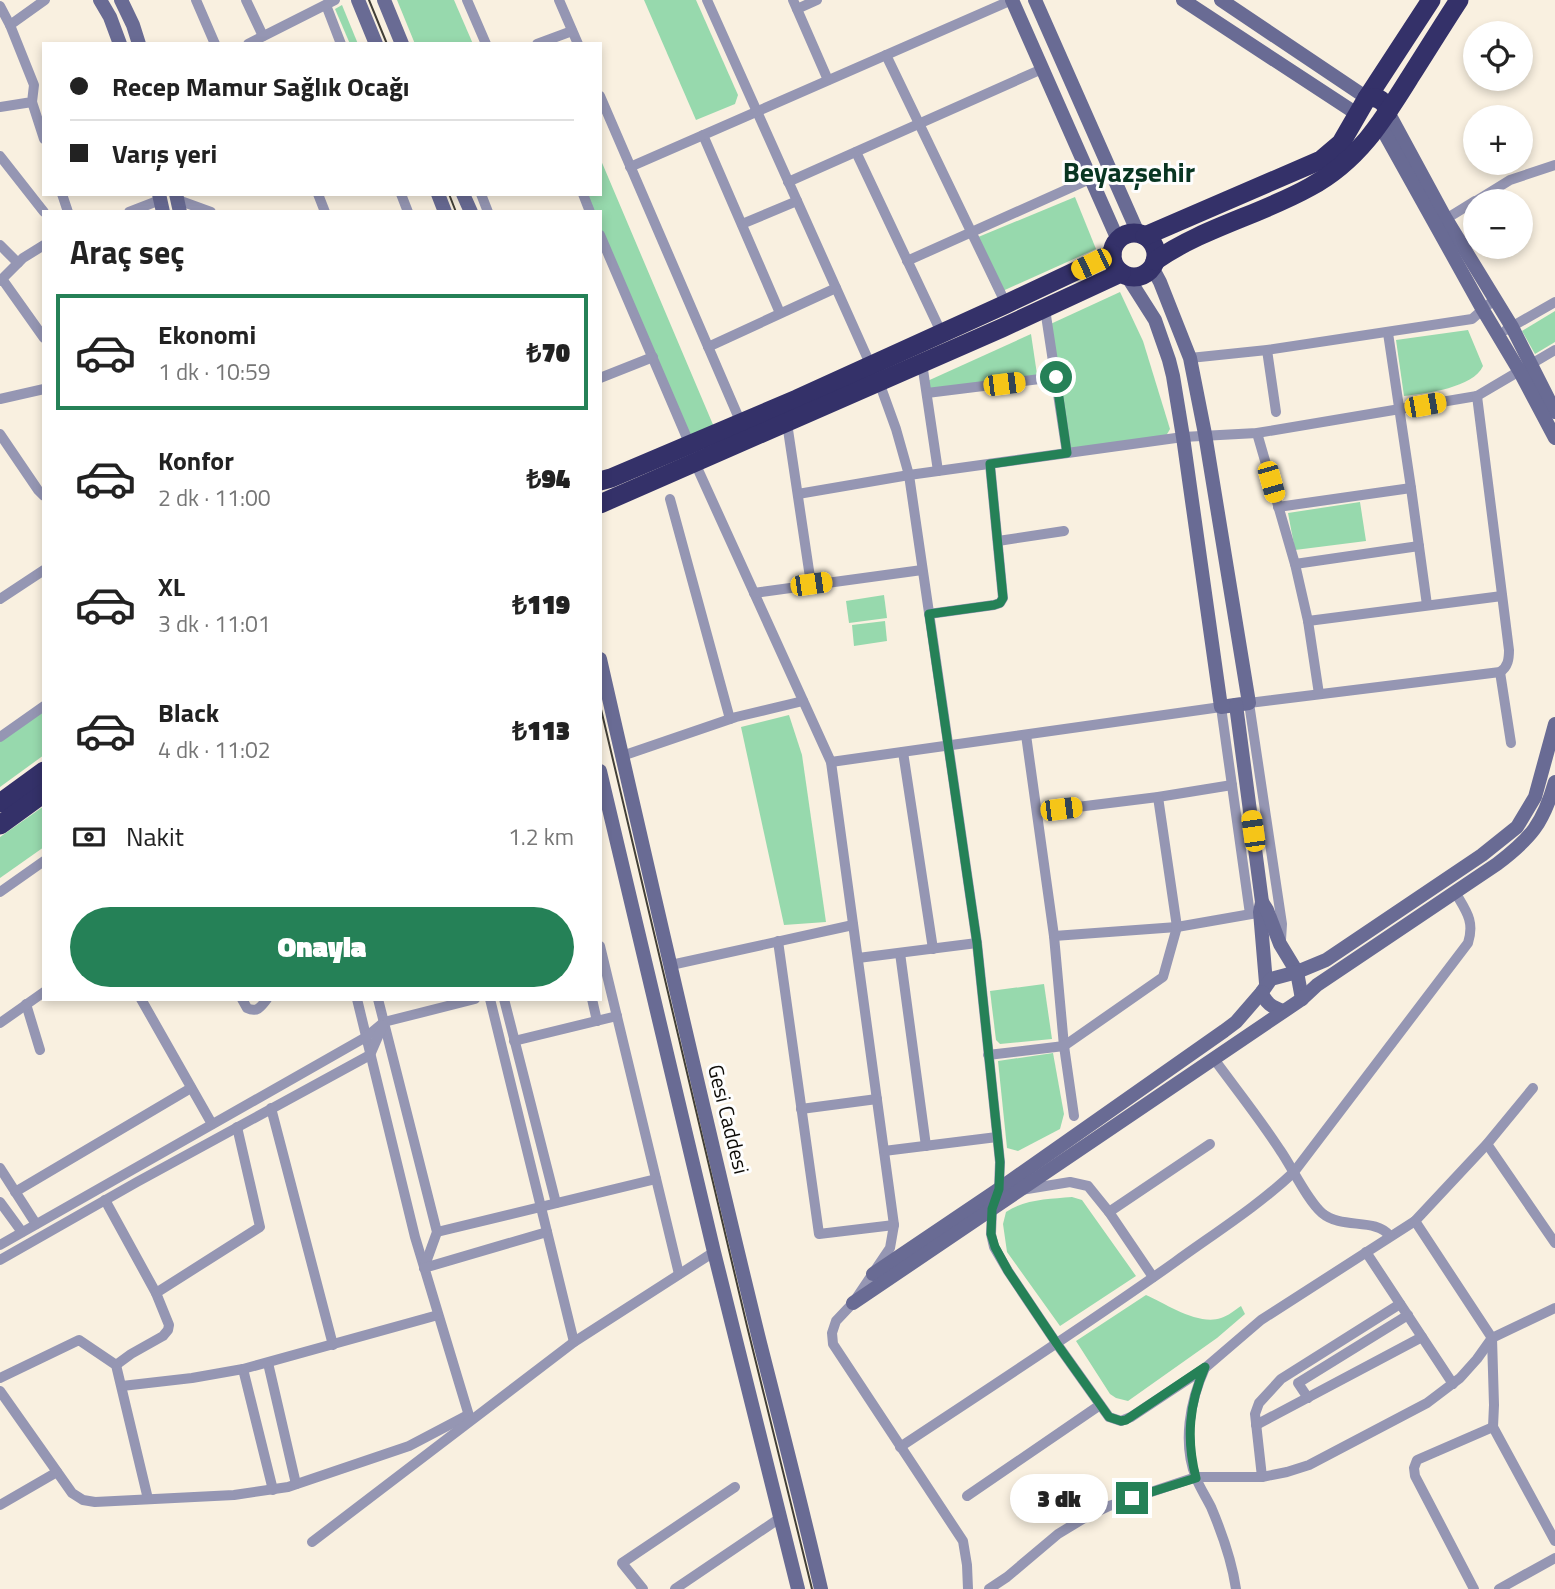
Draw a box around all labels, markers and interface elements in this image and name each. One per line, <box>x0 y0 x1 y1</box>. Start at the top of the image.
map controls <box>1463 21 1533 259</box>
button: locate <box>1463 21 1533 91</box>
text: Recep Mamur Sağlık Ocağı <box>112 67 410 106</box>
button: + <box>1463 105 1533 175</box>
text: Varış yeri <box>112 134 217 173</box>
district label: Beyazşehir <box>1063 150 1195 193</box>
button: − <box>1463 189 1533 259</box>
text: Araç seç <box>70 228 185 276</box>
car <box>1068 245 1115 283</box>
text: Ekonomi <box>158 315 256 354</box>
icon: car <box>74 321 137 384</box>
text: ₺70 <box>527 333 570 372</box>
text: 1 dk · 10:59 <box>158 354 271 389</box>
route start <box>1040 361 1072 393</box>
car <box>982 371 1027 397</box>
car <box>1403 391 1448 419</box>
text: Konfor <box>158 441 234 480</box>
icon: car <box>74 447 137 510</box>
text: ₺94 <box>527 459 570 498</box>
car <box>1256 459 1287 505</box>
text: 2 dk · 11:00 <box>158 480 271 515</box>
text: XL <box>158 567 185 606</box>
car <box>789 571 834 597</box>
icon: car <box>74 573 137 636</box>
text: ₺119 <box>512 585 570 624</box>
text: 3 dk · 11:01 <box>158 606 271 641</box>
text: Black <box>158 693 219 732</box>
icon: car <box>74 699 137 762</box>
text: ₺113 <box>512 711 570 750</box>
text: 4 dk · 11:02 <box>158 732 271 767</box>
car <box>1039 796 1084 822</box>
car <box>1240 809 1267 853</box>
text: Nakit <box>126 817 184 856</box>
icon: cash <box>70 818 108 856</box>
text: 1.2 km <box>508 819 574 854</box>
button: Onayla <box>70 907 574 987</box>
street label: Gesi Caddesi <box>700 1061 758 1177</box>
callout: 3 dk <box>1010 1474 1108 1522</box>
text: 3 dk <box>1037 1481 1081 1516</box>
route end <box>1116 1482 1148 1514</box>

